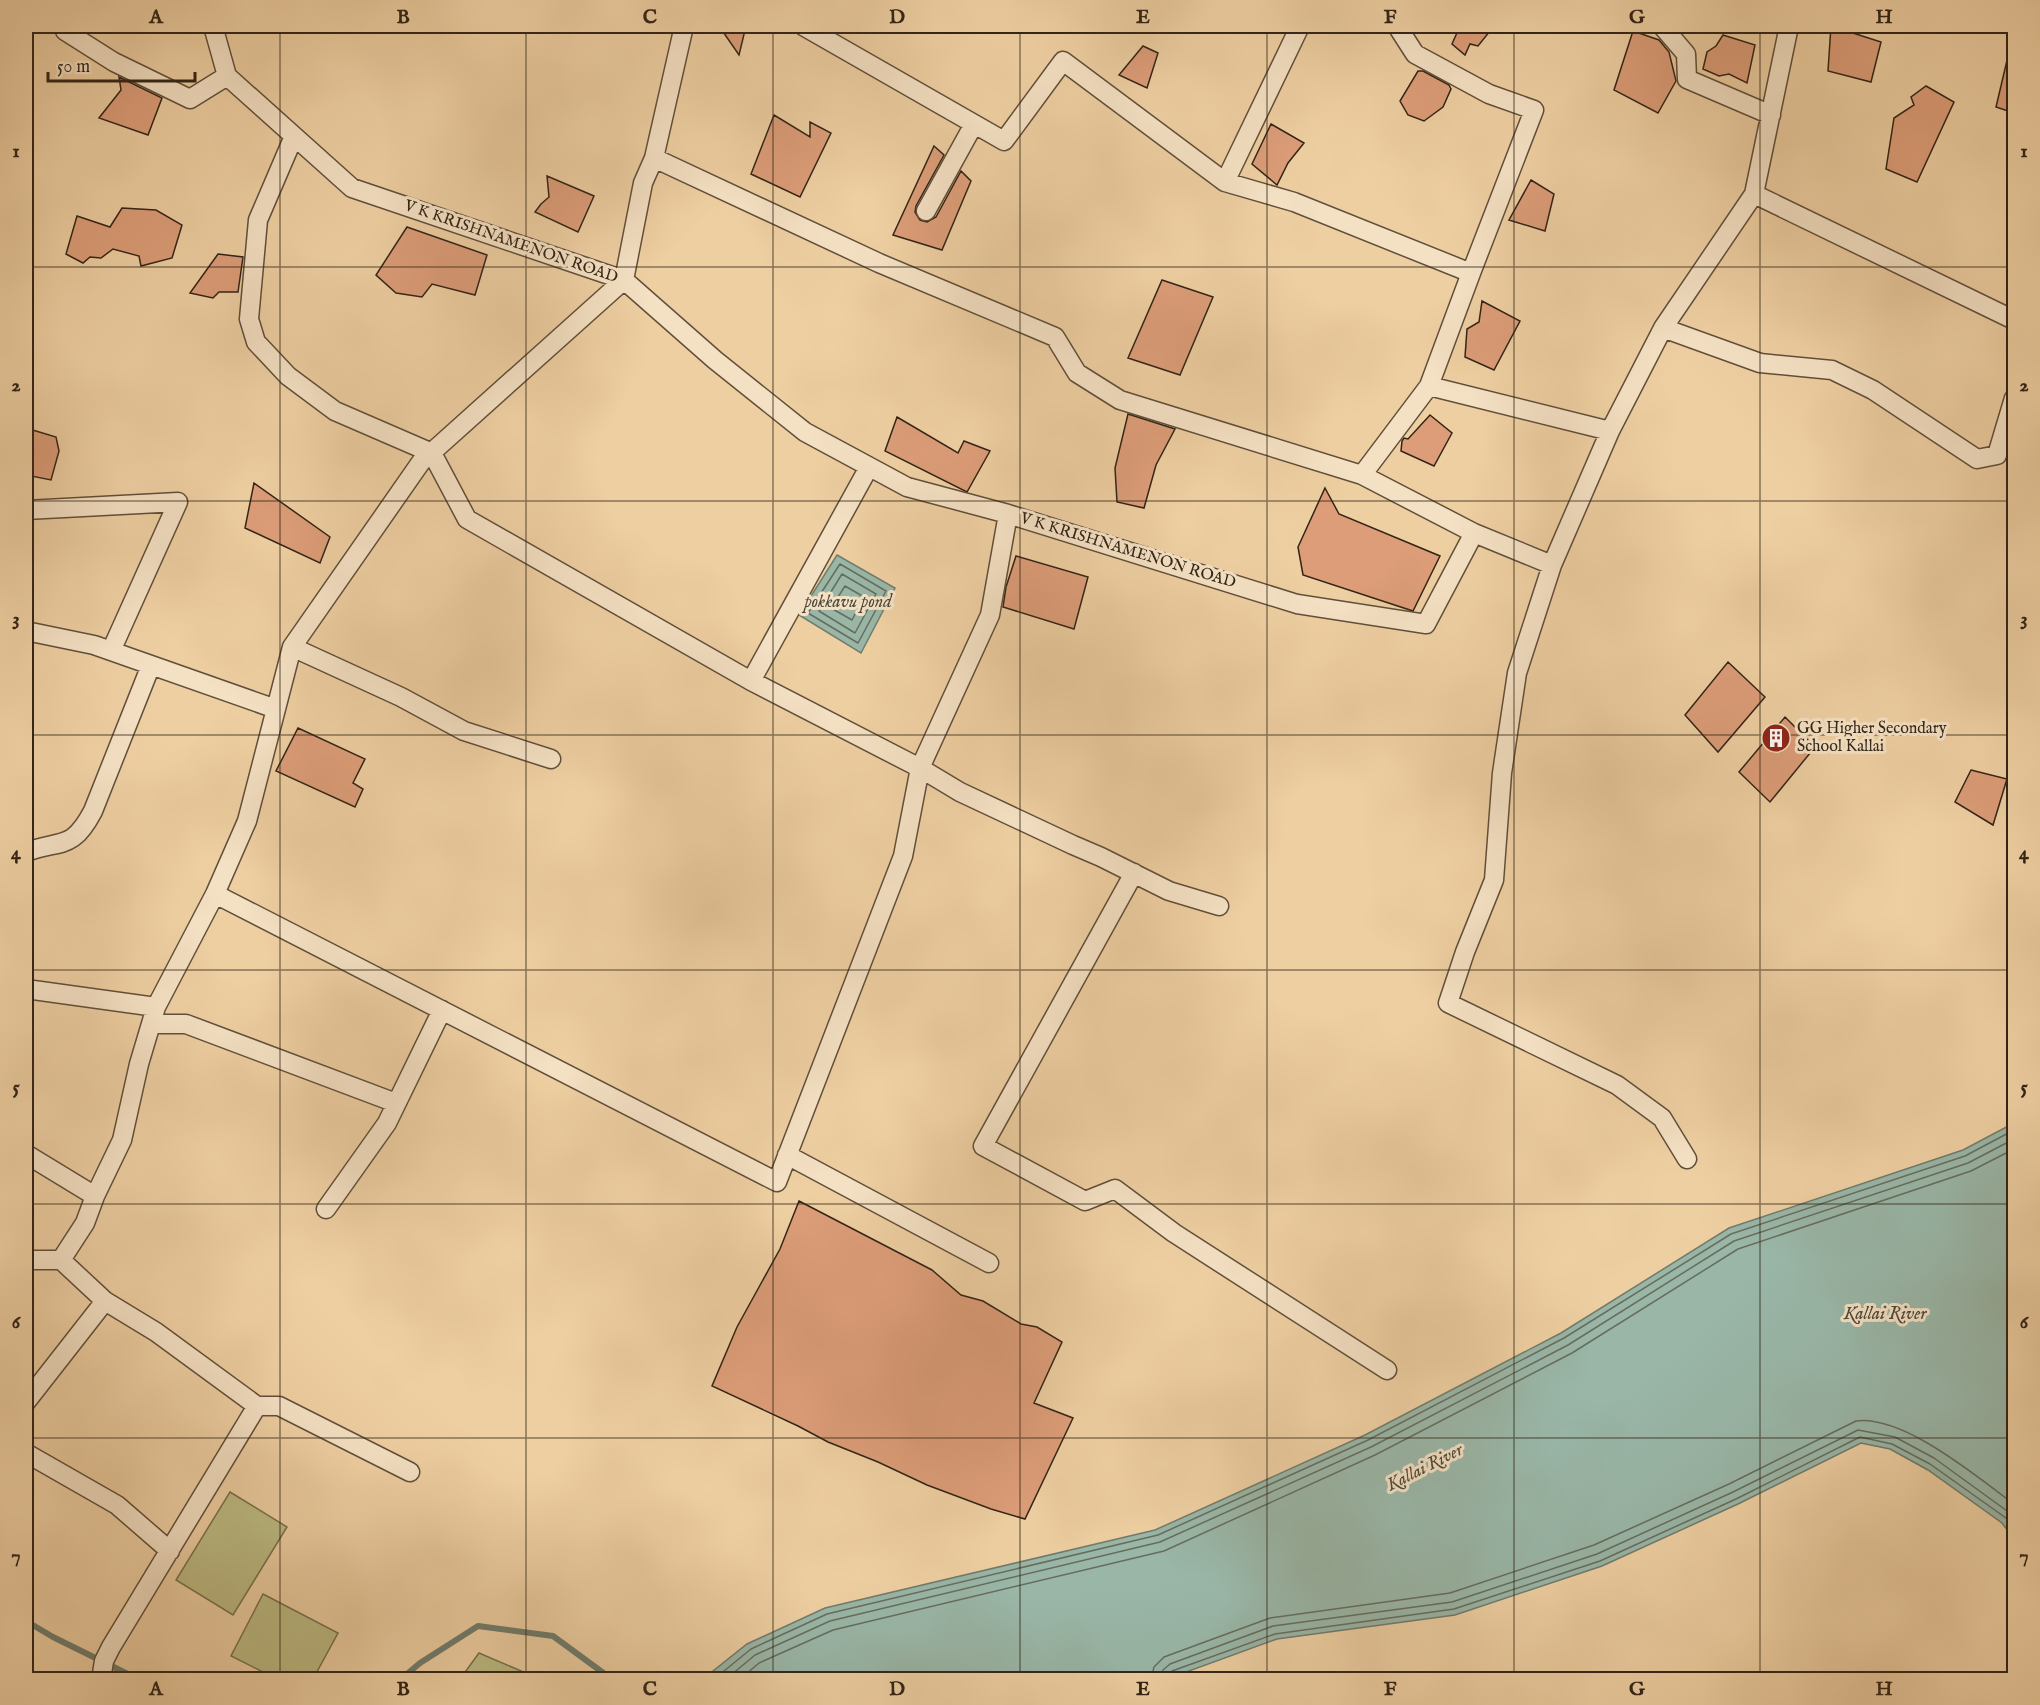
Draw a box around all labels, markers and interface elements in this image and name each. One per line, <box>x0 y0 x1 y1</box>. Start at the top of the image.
text: A <box>148 5 164 30</box>
text: B <box>396 5 410 30</box>
text: C <box>643 5 657 30</box>
text: D <box>889 5 905 30</box>
text: E <box>1136 5 1150 30</box>
text: F <box>1384 5 1397 30</box>
text: G <box>1629 5 1646 30</box>
text: H <box>1875 5 1893 30</box>
scale bar <box>48 45 195 83</box>
text: 50 m <box>57 56 90 79</box>
text: 1 <box>12 139 20 164</box>
text: 1 <box>2020 139 2028 164</box>
street label: V K KRISHNAMENON ROAD <box>401 196 620 288</box>
text: 2 <box>11 373 21 398</box>
text: 2 <box>2019 373 2029 398</box>
street label: V K KRISHNAMENON ROAD <box>1017 508 1238 593</box>
water label: pokkavu pond <box>801 591 893 614</box>
text: 3 <box>12 607 20 632</box>
text: 3 <box>2020 607 2028 632</box>
place label: GG Higher Secondary School Kallai <box>1797 719 1947 757</box>
building icon: GG Higher Secondary School Kallai <box>1760 722 1792 754</box>
text: 4 <box>11 841 22 866</box>
text: 4 <box>2019 841 2030 866</box>
text: 5 <box>12 1075 20 1100</box>
text: 5 <box>2020 1075 2028 1100</box>
water label: Kallai River <box>1843 1303 1927 1326</box>
text: 6 <box>12 1310 22 1335</box>
text: 6 <box>2020 1310 2030 1335</box>
water label: Kallai River <box>1382 1439 1468 1497</box>
text: 7 <box>11 1544 21 1569</box>
text: 7 <box>2019 1544 2029 1569</box>
text: A <box>148 1677 164 1702</box>
text: B <box>396 1677 410 1702</box>
text: C <box>643 1677 657 1702</box>
text: D <box>889 1677 905 1702</box>
text: E <box>1136 1677 1150 1702</box>
text: F <box>1384 1677 1397 1702</box>
text: G <box>1629 1677 1646 1702</box>
text: H <box>1875 1677 1893 1702</box>

